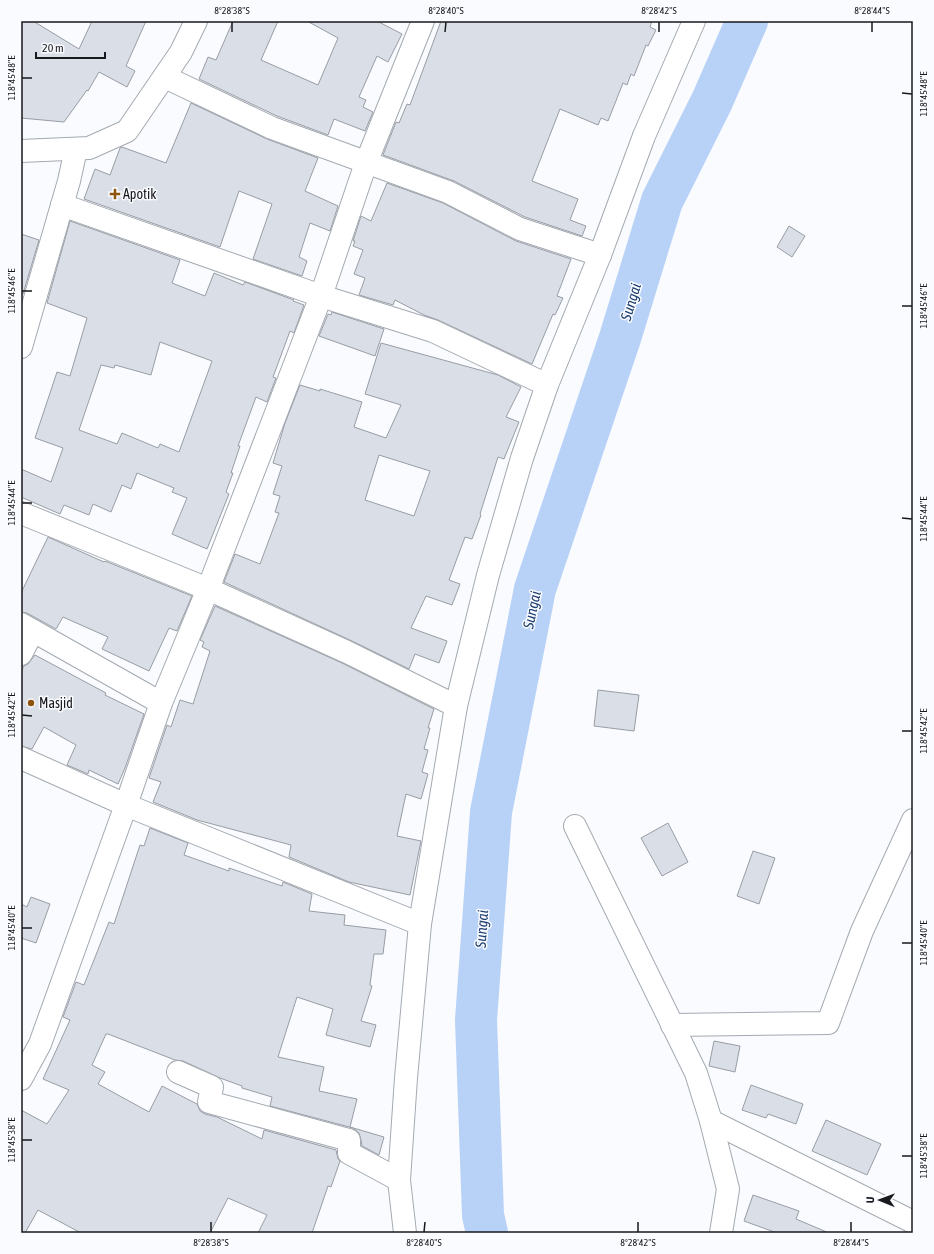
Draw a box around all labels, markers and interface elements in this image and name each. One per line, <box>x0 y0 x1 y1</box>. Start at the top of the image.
text: 8°28'38"S <box>214 5 250 16</box>
text: 8°28'40"S <box>428 5 464 16</box>
text: 8°28'42"S <box>641 5 677 16</box>
text: 8°28'44"S <box>854 5 890 16</box>
scale bar <box>36 34 105 60</box>
text: 20 m <box>42 41 64 55</box>
text: 118°45'48"E <box>6 55 17 100</box>
text: 118°45'48"E <box>918 71 929 116</box>
place label: Apotik <box>123 186 157 202</box>
marker: Apotik <box>110 189 120 199</box>
text: 118°45'46"E <box>6 268 17 313</box>
water label: Sungai <box>617 281 644 323</box>
text: 118°45'46"E <box>918 283 929 328</box>
text: 118°45'44"E <box>6 480 17 525</box>
text: 118°45'44"E <box>918 496 929 541</box>
water label: Sungai <box>519 589 544 631</box>
text: 118°45'42"E <box>6 692 17 737</box>
place label: Masjid <box>39 695 73 711</box>
marker: Masjid <box>26 698 36 708</box>
text: 118°45'42"E <box>918 708 929 753</box>
text: 118°45'40"E <box>6 905 17 950</box>
water label: Sungai <box>472 909 491 950</box>
text: 118°45'40"E <box>918 920 929 965</box>
text: 118°45'38"E <box>6 1117 17 1162</box>
text: 118°45'38"E <box>918 1133 929 1178</box>
north arrow <box>860 1180 900 1220</box>
text: U <box>864 1196 876 1203</box>
text: 8°28'38"S <box>193 1237 229 1248</box>
text: 8°28'40"S <box>406 1237 442 1248</box>
text: 8°28'42"S <box>620 1237 656 1248</box>
text: 8°28'44"S <box>833 1237 869 1248</box>

